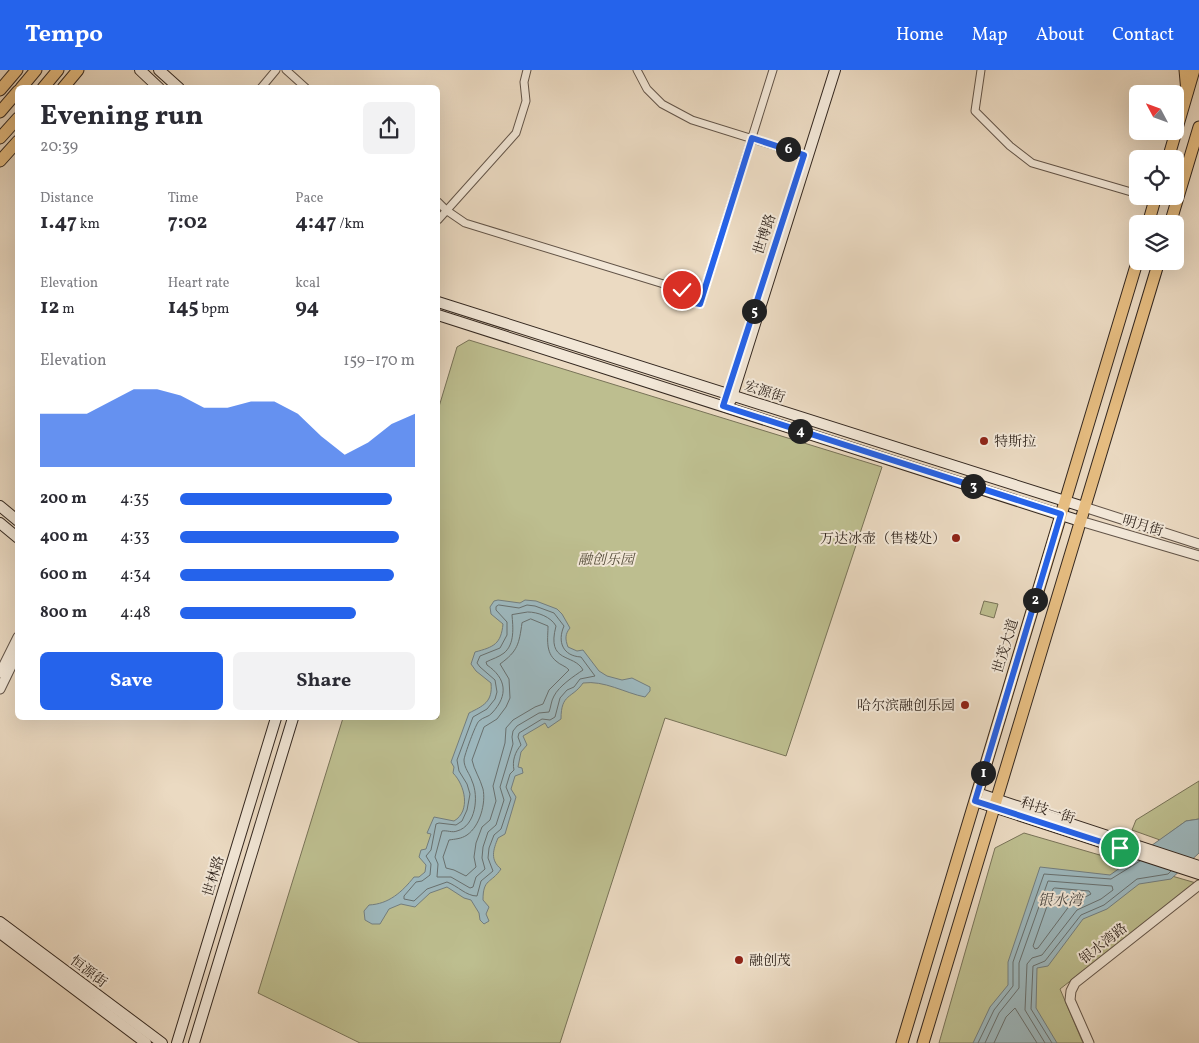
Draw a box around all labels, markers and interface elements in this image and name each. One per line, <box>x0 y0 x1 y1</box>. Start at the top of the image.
text: Tempo <box>25 18 103 52</box>
text: Home <box>896 23 944 48</box>
text: Map <box>972 23 1008 48</box>
text: About <box>1036 23 1084 48</box>
text: Contact <box>1112 23 1174 48</box>
north arrow <box>1129 85 1184 140</box>
map controls <box>1129 85 1184 270</box>
text: Evening run <box>40 97 204 136</box>
button: share <box>363 102 415 154</box>
text: 20:39 <box>40 136 78 158</box>
pin: 6 <box>776 136 800 162</box>
text: 6 <box>785 140 792 159</box>
button: locate <box>1129 150 1184 205</box>
text: Distance <box>40 189 94 208</box>
text: Time <box>168 189 198 208</box>
text: Pace <box>295 189 323 208</box>
text: 1.47 <box>40 208 77 237</box>
text: 7:02 <box>168 208 208 237</box>
text: 4:47 <box>295 208 337 237</box>
street label: 世博路 <box>750 212 781 257</box>
text: km <box>77 215 100 234</box>
text: /km <box>337 215 365 234</box>
button: layers <box>1129 215 1184 270</box>
pin <box>661 269 703 311</box>
text: Elevation <box>40 274 98 293</box>
text: Heart rate <box>168 274 229 293</box>
text: kcal <box>295 274 320 293</box>
icon: check <box>668 276 696 304</box>
text: 12 <box>40 293 59 322</box>
text: 145 <box>168 293 199 322</box>
text: 94 <box>295 293 319 322</box>
pin: 5 <box>742 298 766 324</box>
text: m <box>59 300 75 319</box>
text: bpm <box>199 300 230 319</box>
text: 5 <box>751 302 758 321</box>
text: Elevation <box>40 350 107 372</box>
text: 159–170 m <box>343 350 415 372</box>
street label: 宏源街 <box>742 377 787 408</box>
pin: 4 <box>788 418 812 444</box>
text: 4 <box>796 422 805 441</box>
place label: 特斯拉 <box>994 433 1036 452</box>
marker: 特斯拉 <box>978 435 990 447</box>
pin: 3 <box>960 474 986 498</box>
text: 3 <box>970 477 977 496</box>
text: 200 m <box>40 488 87 510</box>
text: 4:35 <box>120 488 149 510</box>
street label: 明月街 <box>1120 512 1165 541</box>
text: 400 m <box>40 526 88 548</box>
text: 4:33 <box>120 526 150 548</box>
place label: 万达冰壶（售楼处） <box>820 530 946 549</box>
marker: 万达冰壶（售楼处） <box>950 532 962 544</box>
park label: 融创乐园 <box>578 551 636 570</box>
text: 600 m <box>40 564 87 586</box>
text: 4:34 <box>120 564 151 586</box>
pin: 2 <box>1022 588 1048 612</box>
text: 2 <box>1032 591 1039 610</box>
text: 800 m <box>40 602 87 624</box>
text: 4:48 <box>120 602 151 624</box>
street label: 世茂大道 <box>989 617 1024 676</box>
button: Save <box>40 652 223 710</box>
button: Share <box>233 652 415 710</box>
place label: 哈尔滨融创乐园 <box>857 697 955 716</box>
marker: 哈尔滨融创乐园 <box>959 699 971 711</box>
pin: 1 <box>970 760 996 786</box>
text: 1 <box>981 764 986 783</box>
street label: 科技一街 <box>1018 794 1077 829</box>
pin <box>1099 827 1141 869</box>
icon: arrive <box>1106 834 1134 862</box>
street label: 世林路 <box>199 854 230 899</box>
water label: 银水湾 <box>1037 891 1085 912</box>
street label: 银水湾路 <box>1076 919 1132 969</box>
street label: 恒源街 <box>66 952 111 992</box>
place label: 融创茂 <box>749 952 791 971</box>
marker: 融创茂 <box>733 954 745 966</box>

